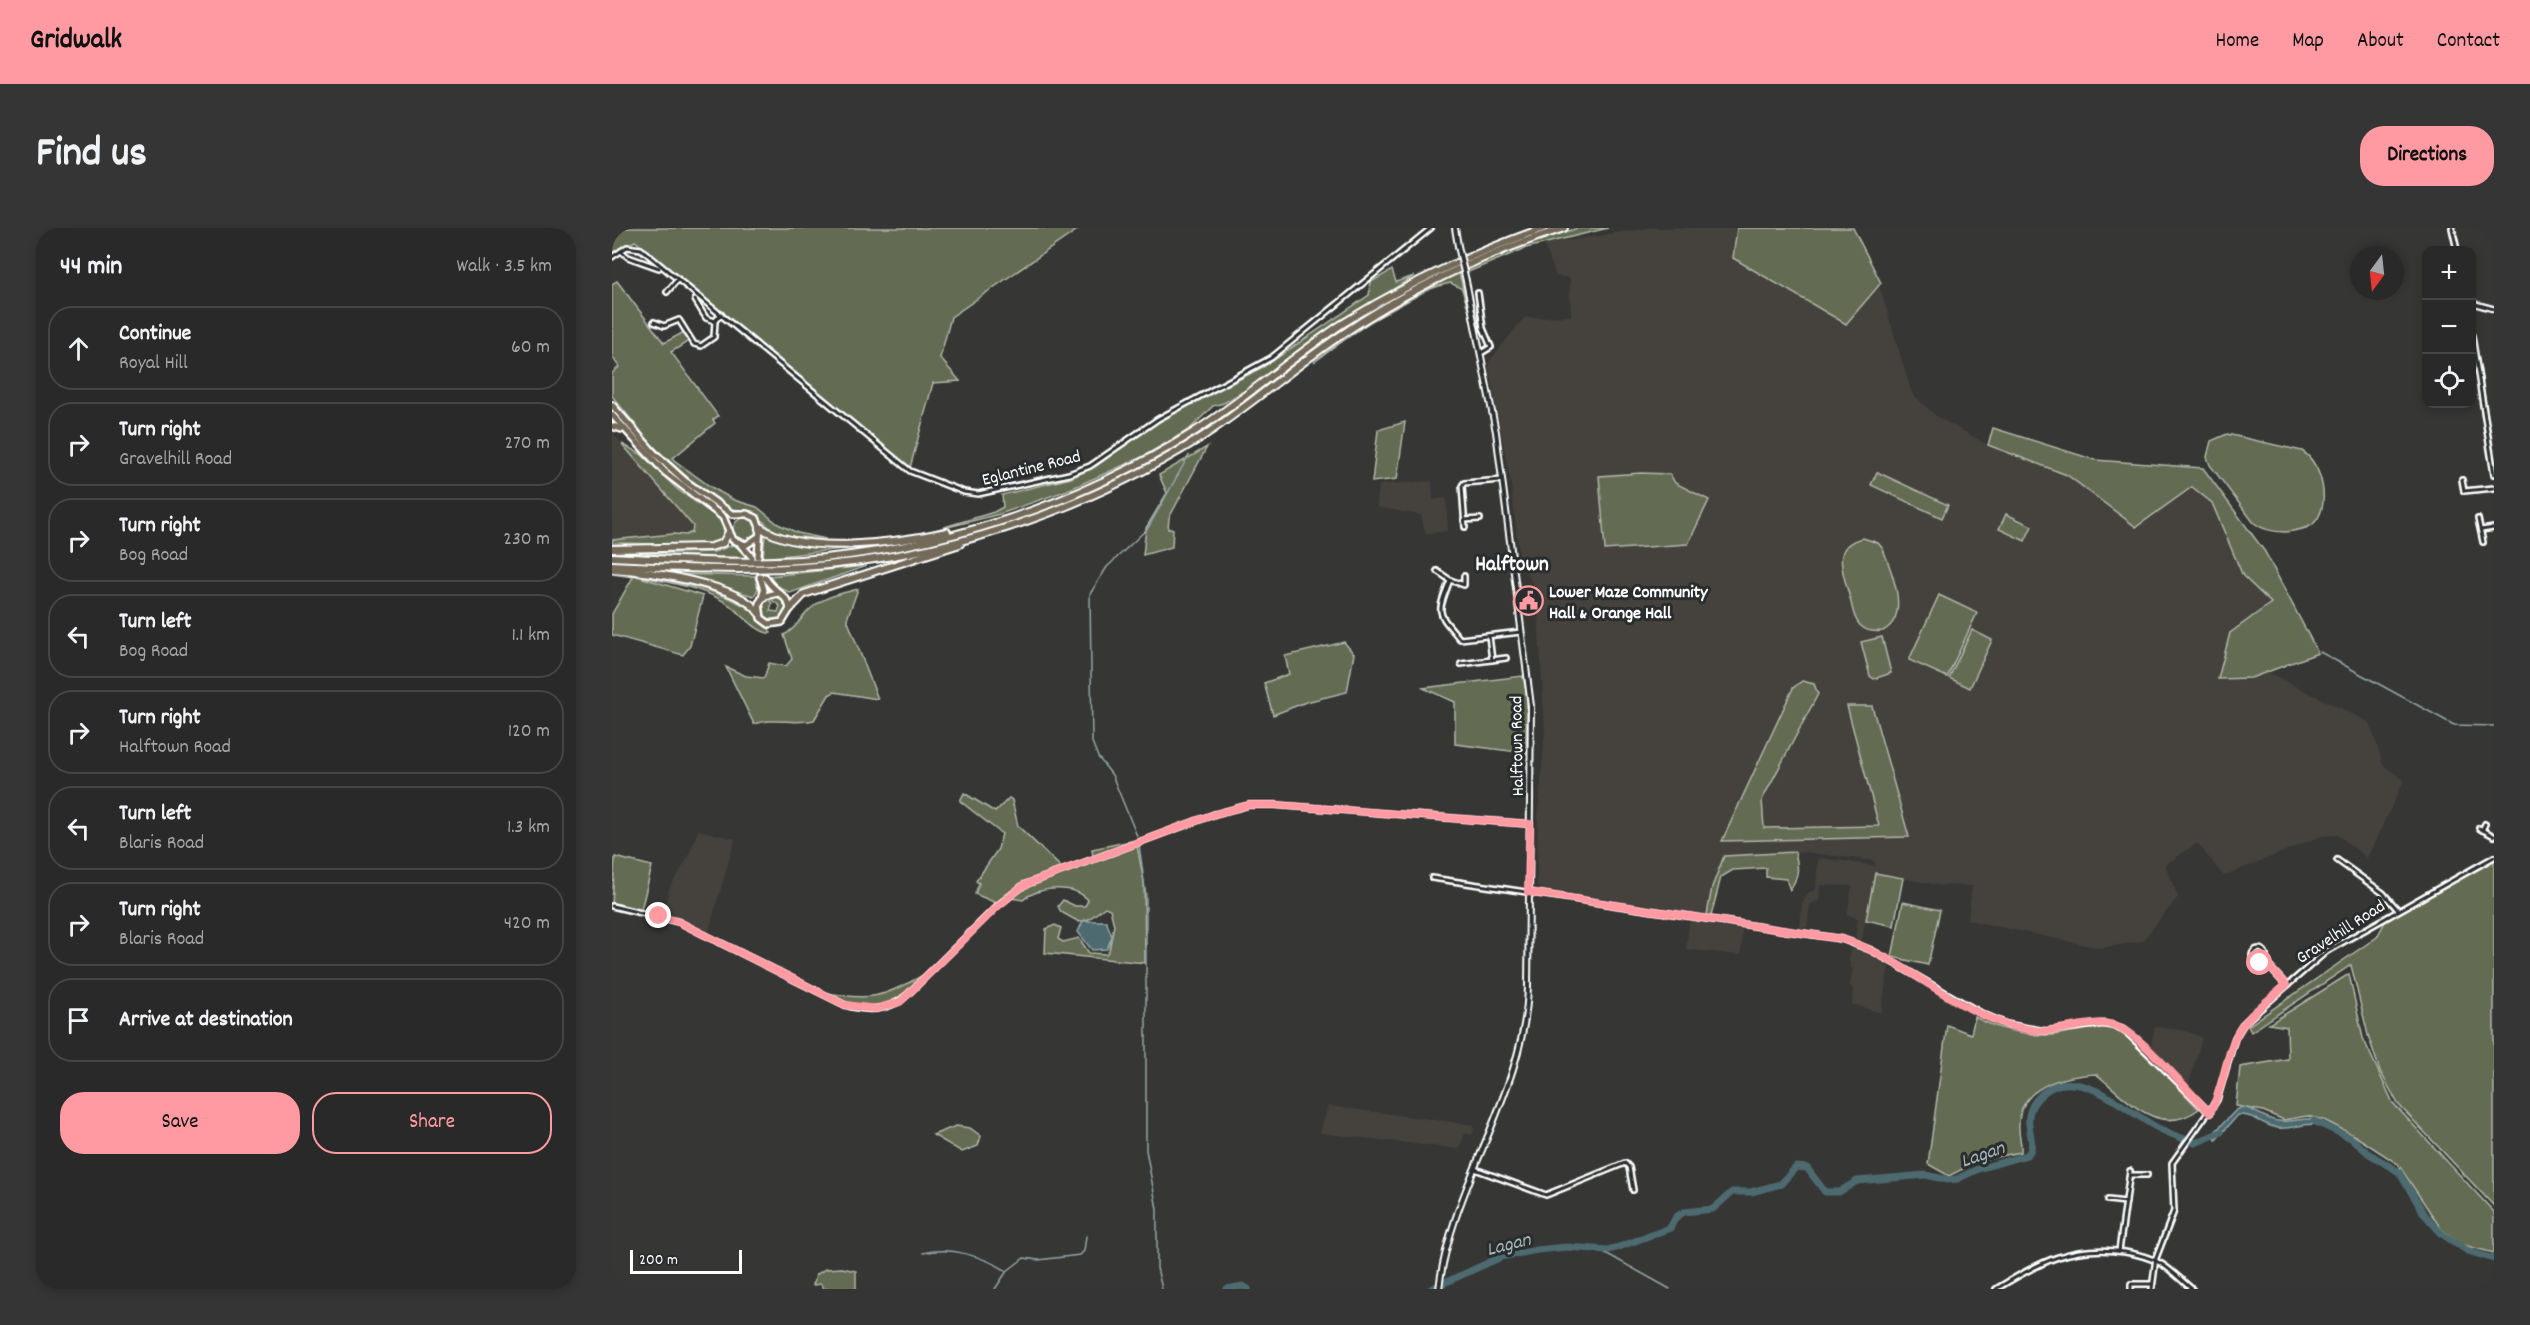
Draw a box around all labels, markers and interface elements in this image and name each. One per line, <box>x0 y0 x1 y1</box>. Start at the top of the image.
text: Gridwalk <box>30 22 122 62</box>
text: Home <box>2215 27 2259 57</box>
text: Map <box>2292 27 2324 57</box>
text: About <box>2357 27 2404 57</box>
text: Contact <box>2437 27 2500 57</box>
text: Find us <box>36 126 147 186</box>
button: Directions <box>2360 126 2494 186</box>
north arrow <box>2350 246 2404 300</box>
map controls <box>2422 246 2476 408</box>
button: + <box>2422 246 2476 300</box>
text: 44 min <box>60 249 122 286</box>
text: Walk · 3.5 km <box>456 253 552 281</box>
button: − <box>2422 300 2476 354</box>
text: Continue <box>119 319 191 350</box>
icon: ahead <box>62 332 95 365</box>
text: 60 m <box>511 334 550 362</box>
text: Royal Hill <box>119 350 188 378</box>
button: locate <box>2422 354 2476 408</box>
text: Turn right <box>119 415 201 446</box>
icon: right <box>62 428 95 461</box>
text: 270 m <box>504 430 550 458</box>
street label: Eglantine Road <box>980 445 1084 494</box>
text: Gravelhill Road <box>119 446 232 474</box>
text: Turn right <box>119 511 201 542</box>
icon: right <box>62 524 95 557</box>
text: 230 m <box>503 526 550 554</box>
text: Bog Road <box>119 542 188 570</box>
district label: Halftown <box>1475 551 1549 581</box>
place label: Lower Maze Community Hall & Orange Hall <box>1549 581 1708 627</box>
public building icon: Lower Maze Community Hall & Orange Hall <box>1512 585 1544 617</box>
text: Turn left <box>119 607 191 638</box>
icon: left <box>62 620 95 653</box>
text: 1.1 km <box>511 622 550 650</box>
text: Bog Road <box>119 638 188 666</box>
street label: Halftown Road <box>1505 695 1532 796</box>
text: Turn right <box>119 703 201 734</box>
icon: right <box>62 716 95 749</box>
text: 120 m <box>508 718 550 746</box>
text: Halftown Road <box>119 734 231 762</box>
text: Turn left <box>119 799 191 830</box>
icon: left <box>62 812 95 845</box>
text: 1.3 km <box>507 814 550 842</box>
text: Blaris Road <box>119 830 204 858</box>
text: Turn right <box>119 895 201 926</box>
street label: Gravelhill Road <box>2292 895 2391 971</box>
route end <box>645 902 671 928</box>
icon: right <box>62 908 95 941</box>
text: 420 m <box>504 910 550 938</box>
text: Blaris Road <box>119 926 204 954</box>
route start <box>2246 949 2272 975</box>
icon: arrive <box>62 1004 95 1037</box>
text: Arrive at destination <box>119 1005 293 1036</box>
button: Save <box>60 1092 300 1154</box>
button: Share <box>312 1092 552 1154</box>
water label: Lagan <box>1957 1135 2009 1176</box>
water label: Lagan <box>1484 1227 1535 1265</box>
scale bar <box>630 1247 742 1274</box>
text: 200 m <box>639 1249 678 1272</box>

